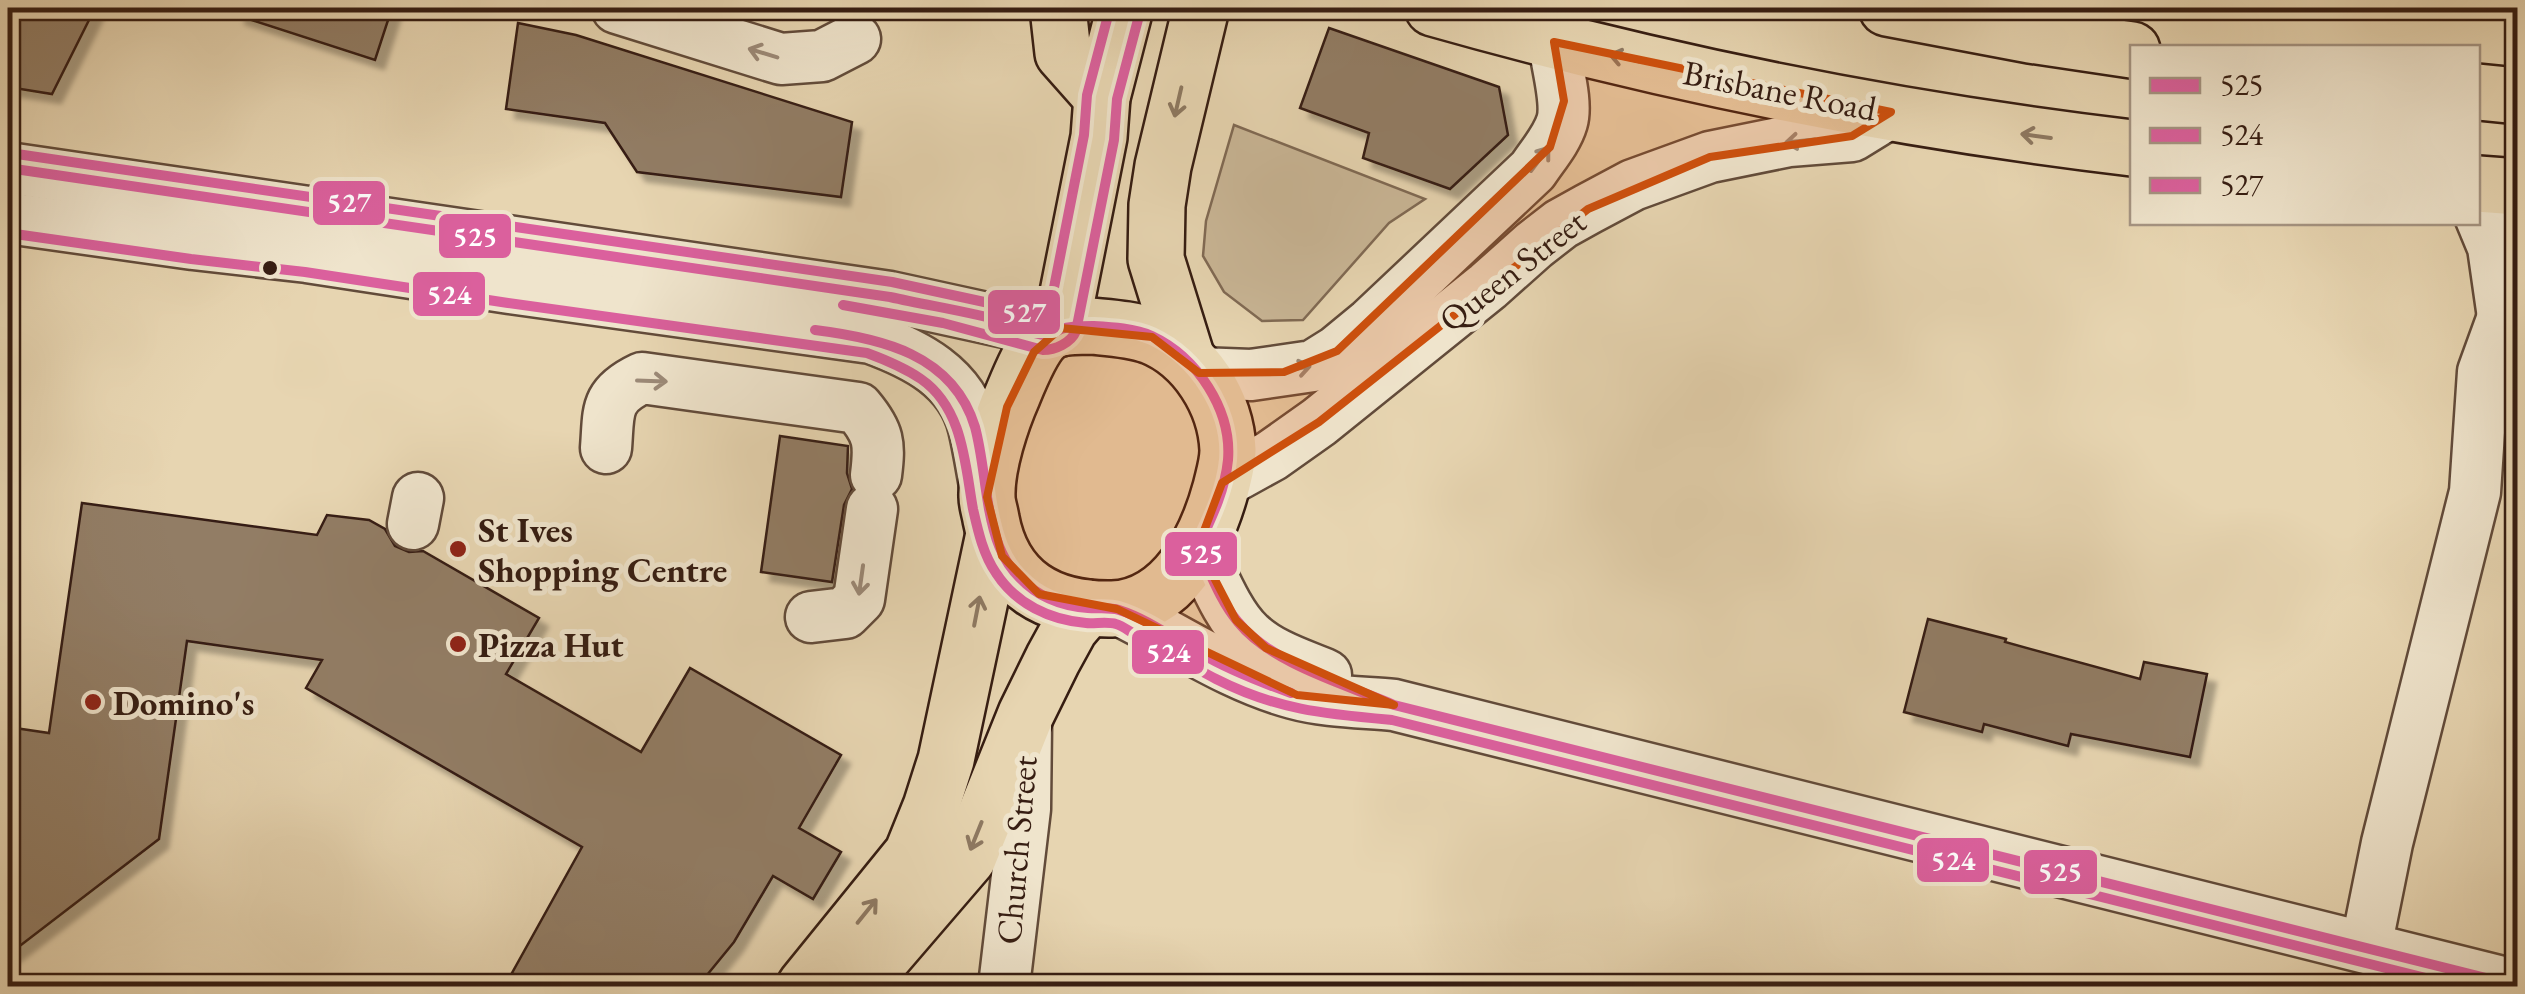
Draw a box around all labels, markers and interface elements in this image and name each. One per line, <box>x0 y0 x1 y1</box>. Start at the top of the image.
one-way arrow <box>747 43 779 61</box>
legend <box>2130 45 2480 225</box>
one-way arrow <box>1609 47 1641 66</box>
street label: Brisbane Road <box>1680 49 1881 131</box>
text: 525 <box>2220 65 2263 104</box>
one-way arrow <box>1168 85 1186 117</box>
text: 524 <box>2220 115 2264 154</box>
one-way arrow <box>2020 126 2052 144</box>
one-way arrow <box>1785 132 1817 151</box>
one-way arrow <box>1528 147 1550 173</box>
text: 527 <box>2220 165 2264 204</box>
line badge: 527 <box>311 179 387 227</box>
text: 527 <box>327 184 371 220</box>
street label: Queen Street <box>1429 199 1595 341</box>
line badge: 525 <box>437 212 513 260</box>
text: 525 <box>453 218 497 254</box>
unlabelled marker <box>260 258 280 278</box>
line badge: 524 <box>411 270 487 318</box>
text: 524 <box>427 276 472 312</box>
line badge: 527 <box>986 288 1062 336</box>
text: 527 <box>1002 294 1046 330</box>
one-way arrow <box>1279 359 1311 378</box>
one-way arrow <box>636 371 668 390</box>
place label: St Ives Shopping Centre <box>478 507 727 592</box>
line badge: 525 <box>1163 530 1239 578</box>
text: 525 <box>1179 535 1223 571</box>
marker: St Ives Shopping Centre <box>447 538 469 560</box>
one-way arrow <box>852 564 870 596</box>
one-way arrow <box>968 596 987 628</box>
place label: Pizza Hut <box>478 622 624 667</box>
line badge: 524 <box>1130 628 1206 676</box>
marker: Pizza Hut <box>447 633 469 655</box>
text: 524 <box>1146 634 1191 670</box>
place label: Domino's <box>113 680 254 725</box>
marker: Domino's <box>82 691 104 713</box>
street label: Church Street <box>985 754 1047 946</box>
one-way arrow <box>966 821 984 851</box>
line badge: 524 <box>1915 836 1991 884</box>
text: 524 <box>1931 842 1976 878</box>
line badge: 525 <box>2022 848 2099 896</box>
text: 525 <box>2038 853 2082 889</box>
one-way arrow <box>856 898 877 925</box>

